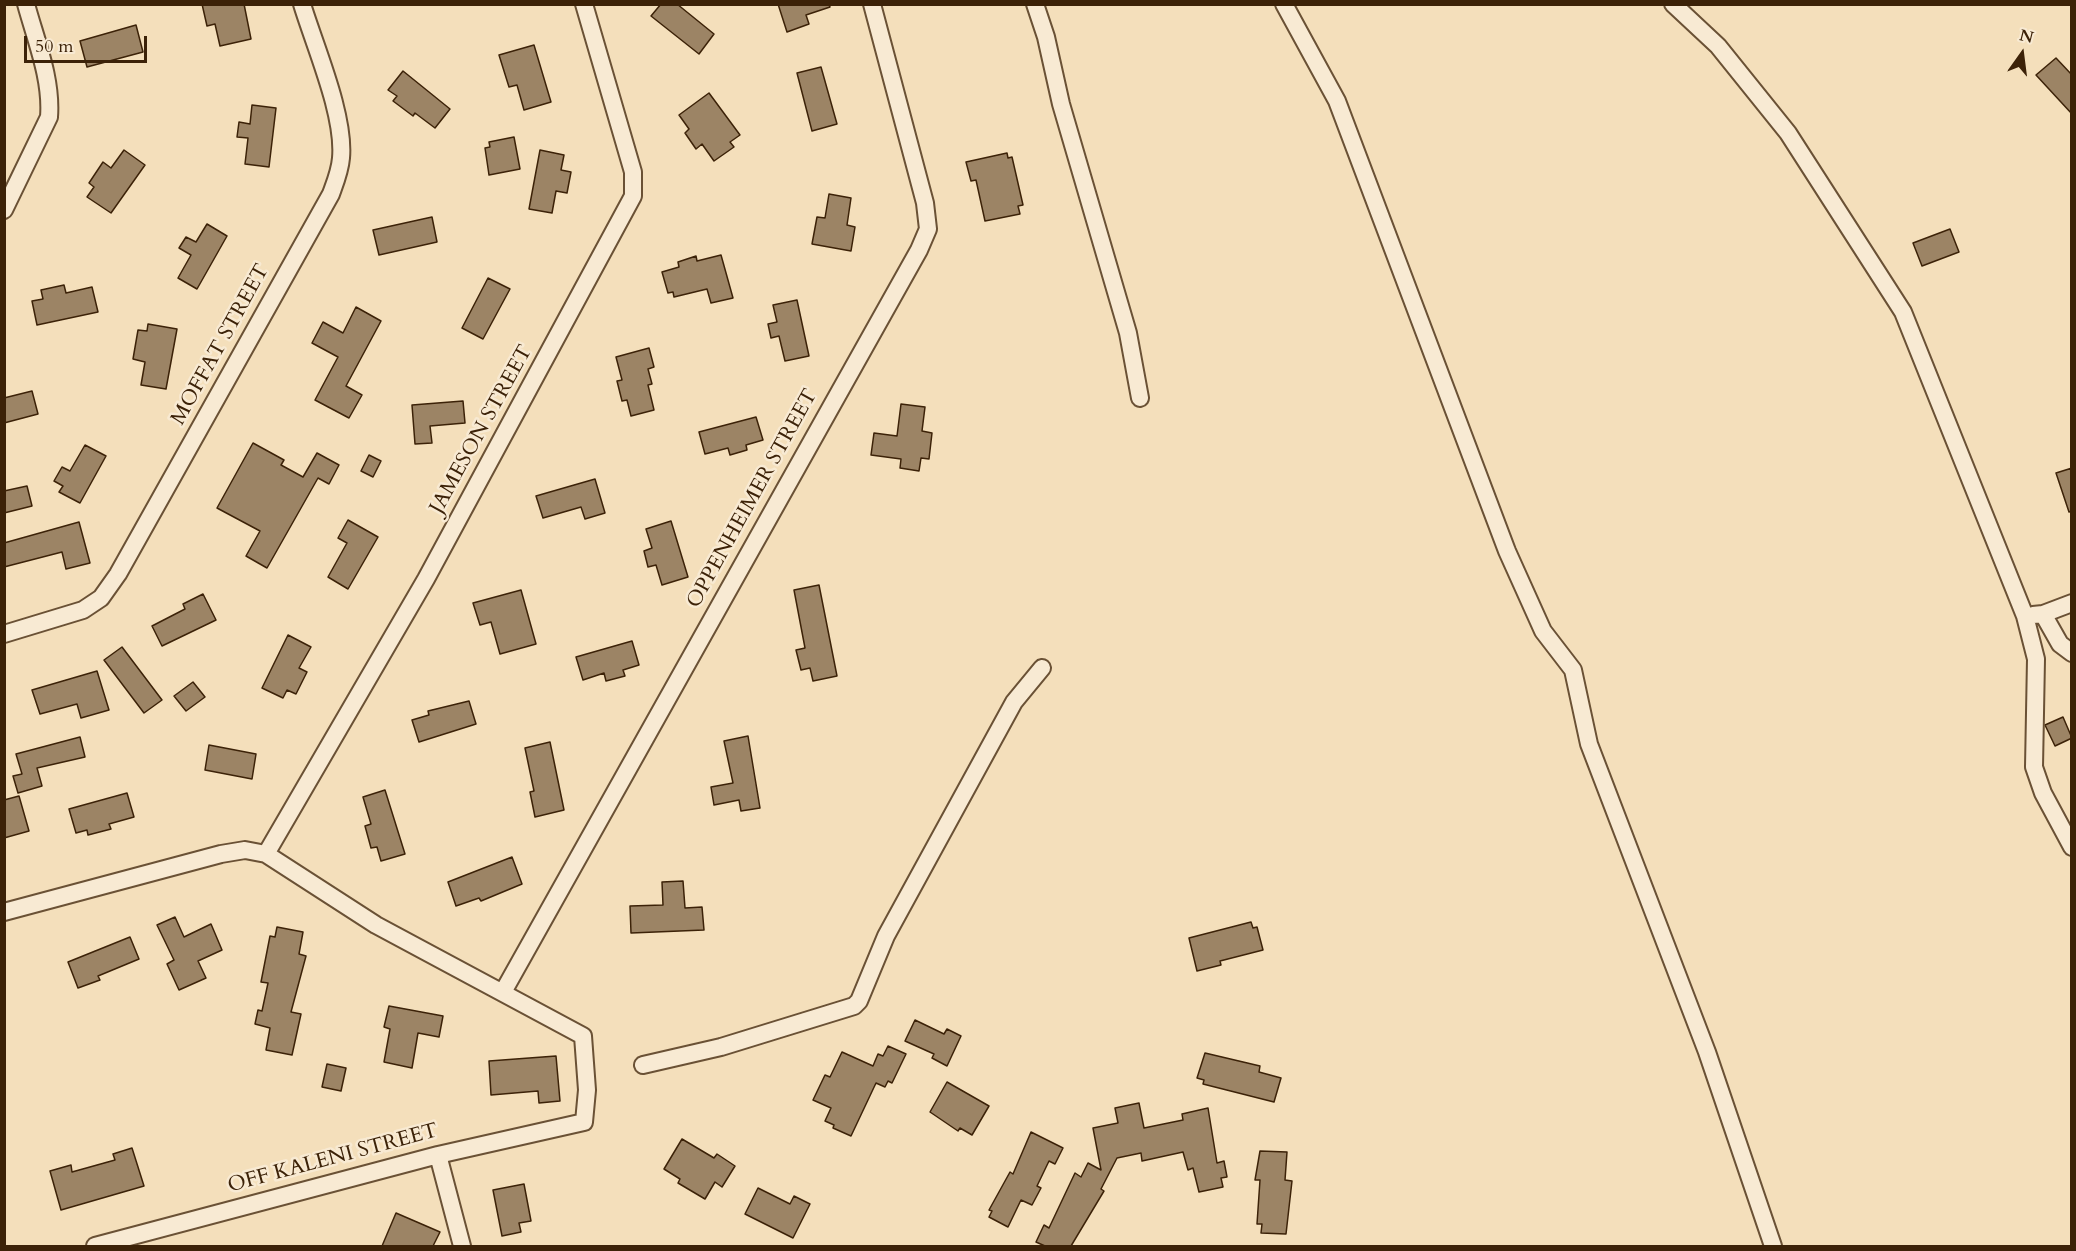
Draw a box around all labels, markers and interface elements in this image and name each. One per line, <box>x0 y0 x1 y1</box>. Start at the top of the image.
scale bar <box>27 24 150 62</box>
north arrow <box>1992 24 2052 84</box>
text: N <box>2017 24 2036 49</box>
text: 50 m <box>35 34 74 59</box>
street label: MOFFAT STREET <box>166 260 276 430</box>
street label: JAMESON STREET <box>425 341 539 519</box>
street label: OPPENHEIMER STREET <box>682 385 824 613</box>
street label: OFF KALENI STREET <box>225 1119 441 1199</box>

